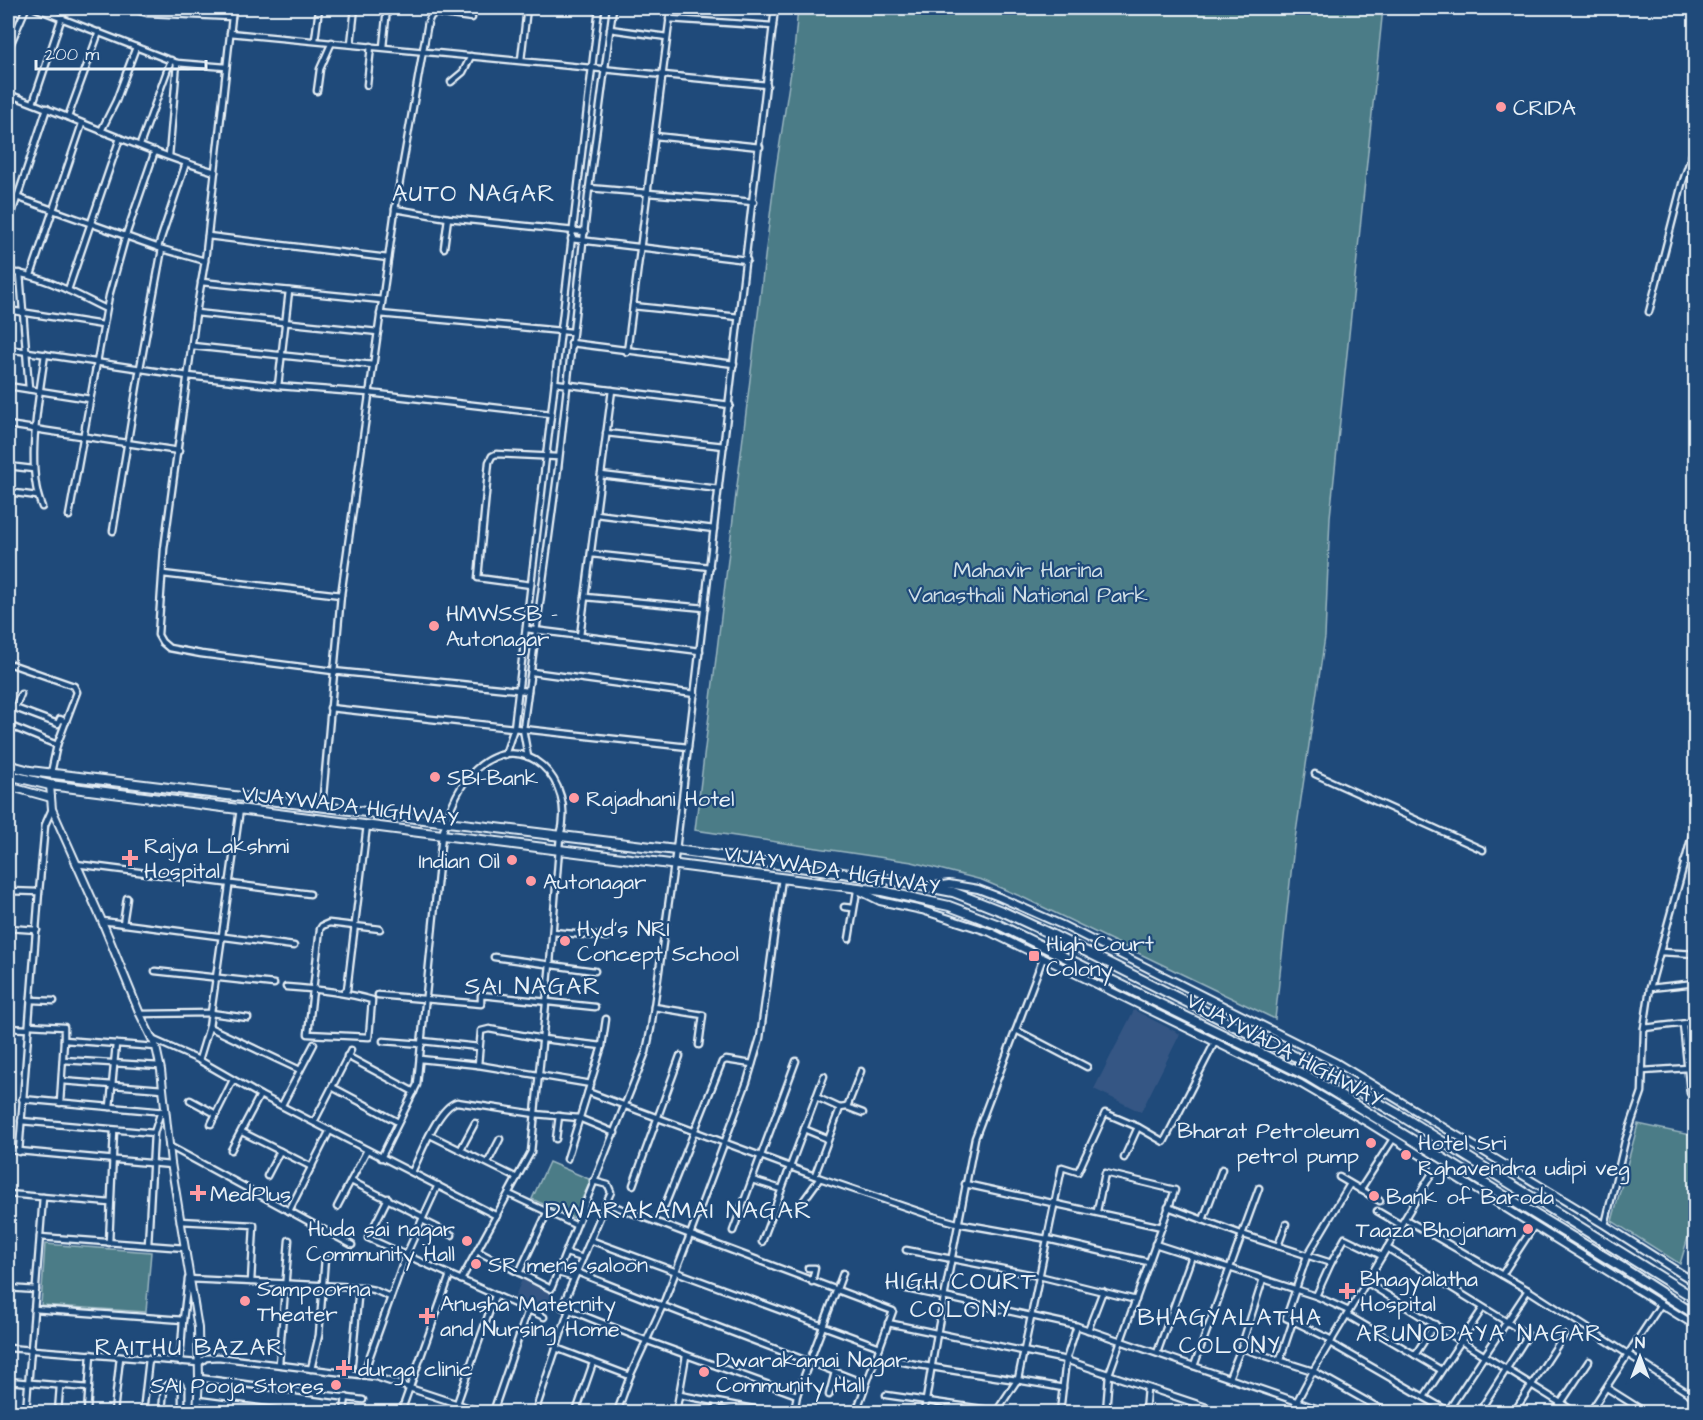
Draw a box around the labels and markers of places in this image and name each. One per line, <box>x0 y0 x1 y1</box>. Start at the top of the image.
place label: CRIDA <box>1513 93 1576 124</box>
marker: CRIDA <box>1494 100 1508 114</box>
place label: HMWSSB - Autonagar <box>446 599 558 656</box>
marker: HMWSSB - Autonagar <box>427 619 441 633</box>
place label: SBI-Bank <box>447 763 539 794</box>
marker: SBI-Bank <box>428 770 442 784</box>
place label: Rajadhani Hotel <box>586 784 734 815</box>
marker: Rajadhani Hotel <box>567 791 581 805</box>
place label: Rajya Lakshmi Hospital <box>144 831 289 887</box>
place label: Indian Oil <box>419 846 500 877</box>
marker: Rajya Lakshmi Hospital <box>121 849 139 867</box>
marker: Indian Oil <box>505 853 519 867</box>
place label: Autonagar <box>543 867 646 899</box>
marker: Autonagar <box>524 874 538 888</box>
place label: Hyd's NRI Concept School <box>577 914 739 970</box>
place label: High Court Colony <box>1046 929 1154 986</box>
marker: Hyd's NRI Concept School <box>558 934 572 948</box>
marker: High Court Colony <box>1027 949 1041 963</box>
place label: Bharat Petroleum petrol pump <box>1177 1116 1359 1172</box>
place label: Hotel Sri Rghavendra udipi veg <box>1418 1128 1630 1185</box>
marker: Bharat Petroleum petrol pump <box>1364 1136 1378 1150</box>
marker: Hotel Sri Rghavendra udipi veg <box>1399 1148 1413 1162</box>
place label: MedPlus <box>210 1179 291 1210</box>
place label: Bank of Baroda <box>1386 1182 1554 1213</box>
marker: MedPlus <box>191 1186 205 1200</box>
marker: Bank of Baroda <box>1367 1189 1381 1203</box>
place label: Huda sai nagar Community Hall <box>306 1214 455 1271</box>
place label: Taaza Bhojanam <box>1356 1215 1516 1246</box>
marker: Taaza Bhojanam <box>1521 1222 1535 1236</box>
marker: Huda sai nagar Community Hall <box>460 1234 474 1248</box>
place label: SR mens saloon <box>488 1250 648 1281</box>
marker: SR mens saloon <box>469 1257 483 1271</box>
place label: Bhagyalatha Hospital <box>1360 1264 1478 1320</box>
place label: Sampoorna Theater <box>257 1274 371 1330</box>
marker: Bhagyalatha Hospital <box>1338 1282 1356 1300</box>
place label: Anusha Maternity and Nursing Home <box>440 1289 620 1346</box>
marker: Sampoorna Theater <box>238 1294 252 1308</box>
marker: Anusha Maternity and Nursing Home <box>418 1307 436 1325</box>
place label: Dwarakamai Nagar Community Hall <box>716 1345 907 1402</box>
place label: durga clinic <box>358 1354 473 1386</box>
marker: durga clinic <box>335 1359 353 1377</box>
marker: Dwarakamai Nagar Community Hall <box>697 1365 711 1379</box>
place label: SAI Pooja Stores <box>150 1371 324 1402</box>
marker: SAI Pooja Stores <box>329 1378 343 1392</box>

